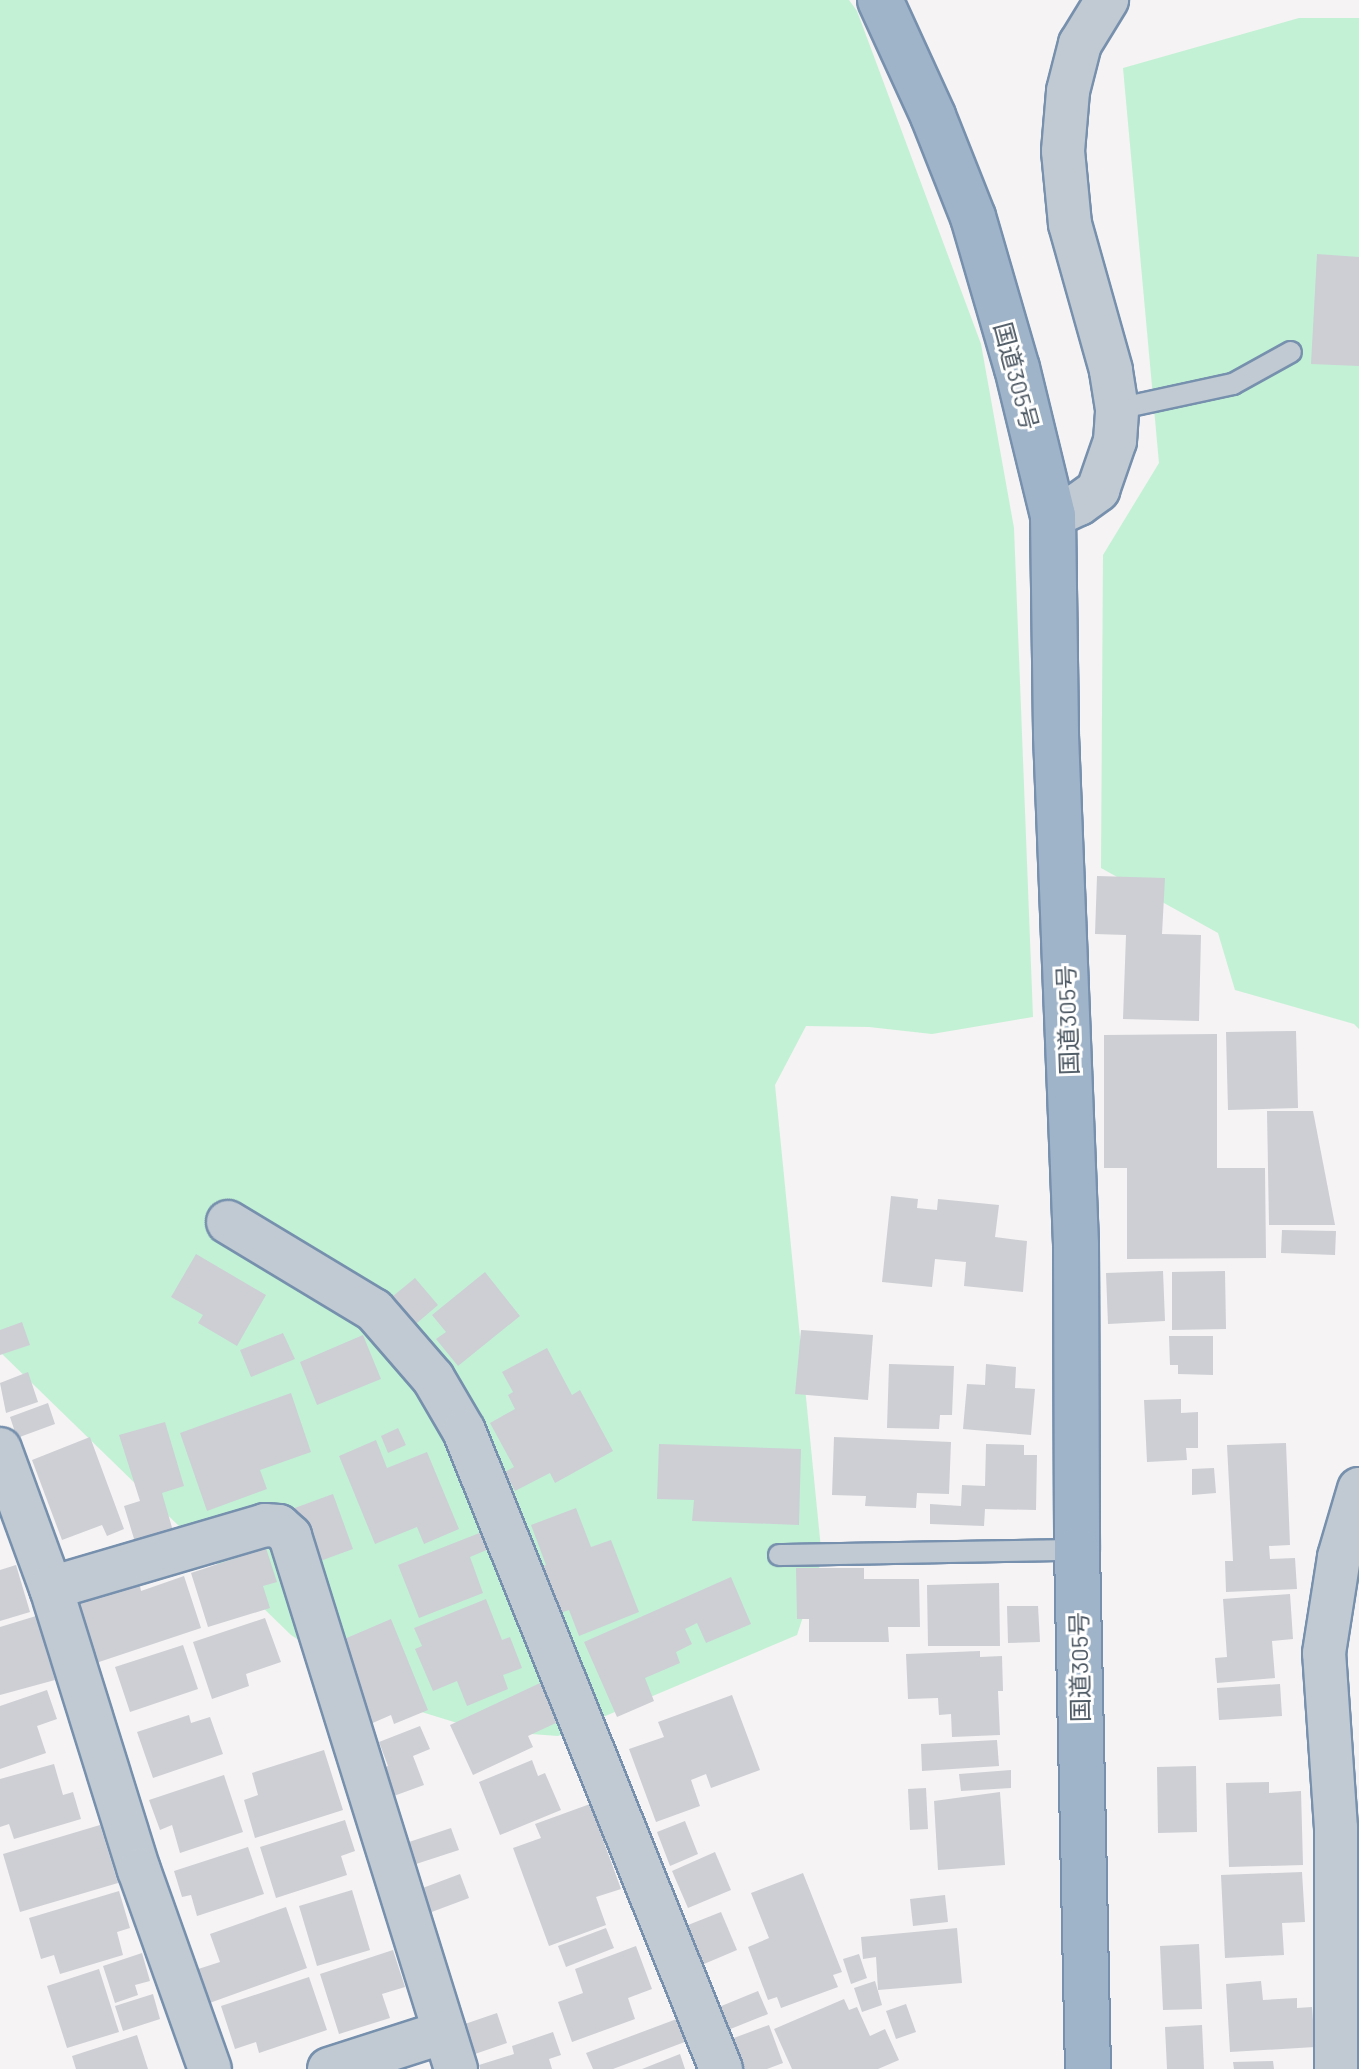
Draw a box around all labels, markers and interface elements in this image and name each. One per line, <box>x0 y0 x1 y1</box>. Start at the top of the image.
street label: 国道305号 <box>989 319 1045 433</box>
street label: 国道305号 <box>1051 964 1083 1076</box>
street label: 国道305号 <box>1064 1612 1094 1722</box>

